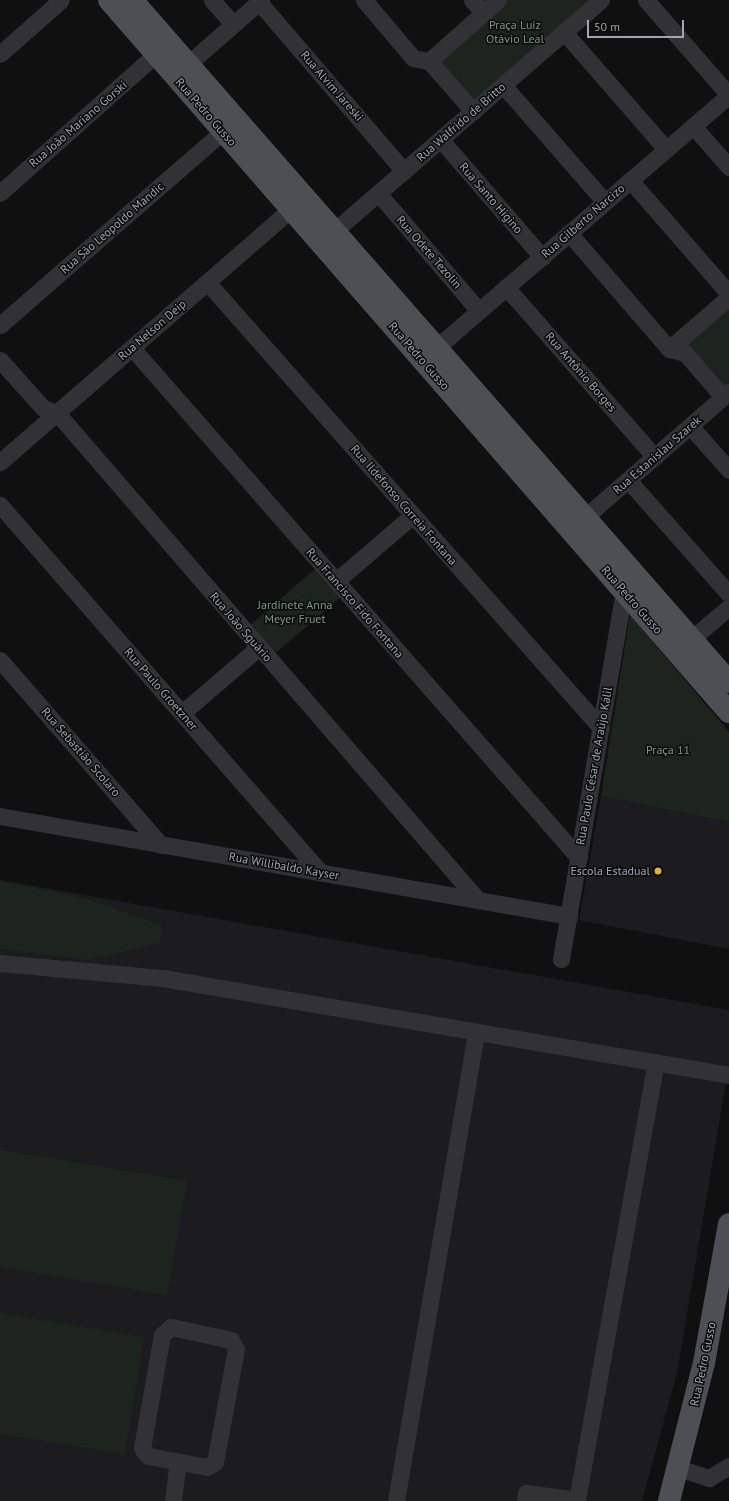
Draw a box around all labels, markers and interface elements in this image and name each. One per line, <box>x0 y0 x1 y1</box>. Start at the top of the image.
scale bar <box>589 12 686 38</box>
park label: Praça Luiz Otávio Leal <box>486 18 544 46</box>
text: 50 m <box>594 19 620 34</box>
street label: Rua Alvim Jareski <box>297 48 367 124</box>
street label: Rua Pedro Gusso <box>173 75 239 149</box>
street label: Rua João Mariano Gorski <box>26 78 130 170</box>
street label: Rua Walfrido de Britto <box>414 79 508 165</box>
street label: Rua Santo Higino <box>456 160 526 236</box>
street label: Rua São Leopoldo Mandic <box>57 179 167 277</box>
street label: Rua Gilberto Narcizo <box>538 181 628 261</box>
street label: Rua Odete Tezolin <box>393 212 465 292</box>
street label: Rua Nelson Deip <box>115 297 189 363</box>
street label: Rua Pedro Gusso <box>386 319 452 393</box>
street label: Rua Antônio Borges <box>542 329 620 415</box>
street label: Rua Estanislau Szarek <box>610 413 704 497</box>
street label: Rua Ildefonso Correia Fontana <box>348 442 460 568</box>
street label: Rua Francisco Fido Fontana <box>303 545 407 661</box>
street label: Rua Pedro Gusso <box>599 563 665 637</box>
street label: Rua João Sguário <box>207 589 275 665</box>
park label: Jardinete Anna Meyer Fruet <box>257 598 333 626</box>
street label: Rua Paulo Groetzner <box>121 645 201 733</box>
street label: Rua Paulo César de Araújo Kalil <box>573 686 615 846</box>
street label: Rua Sebastião Scolaro <box>38 704 124 800</box>
park label: Praça 11 <box>646 743 690 757</box>
street label: Rua Willibaldo Kayser <box>228 849 340 883</box>
place label: Escola Estadual <box>570 864 650 878</box>
marker: Escola Estadual <box>653 866 663 876</box>
street label: Rua Pedro Gusso <box>687 1321 719 1407</box>

